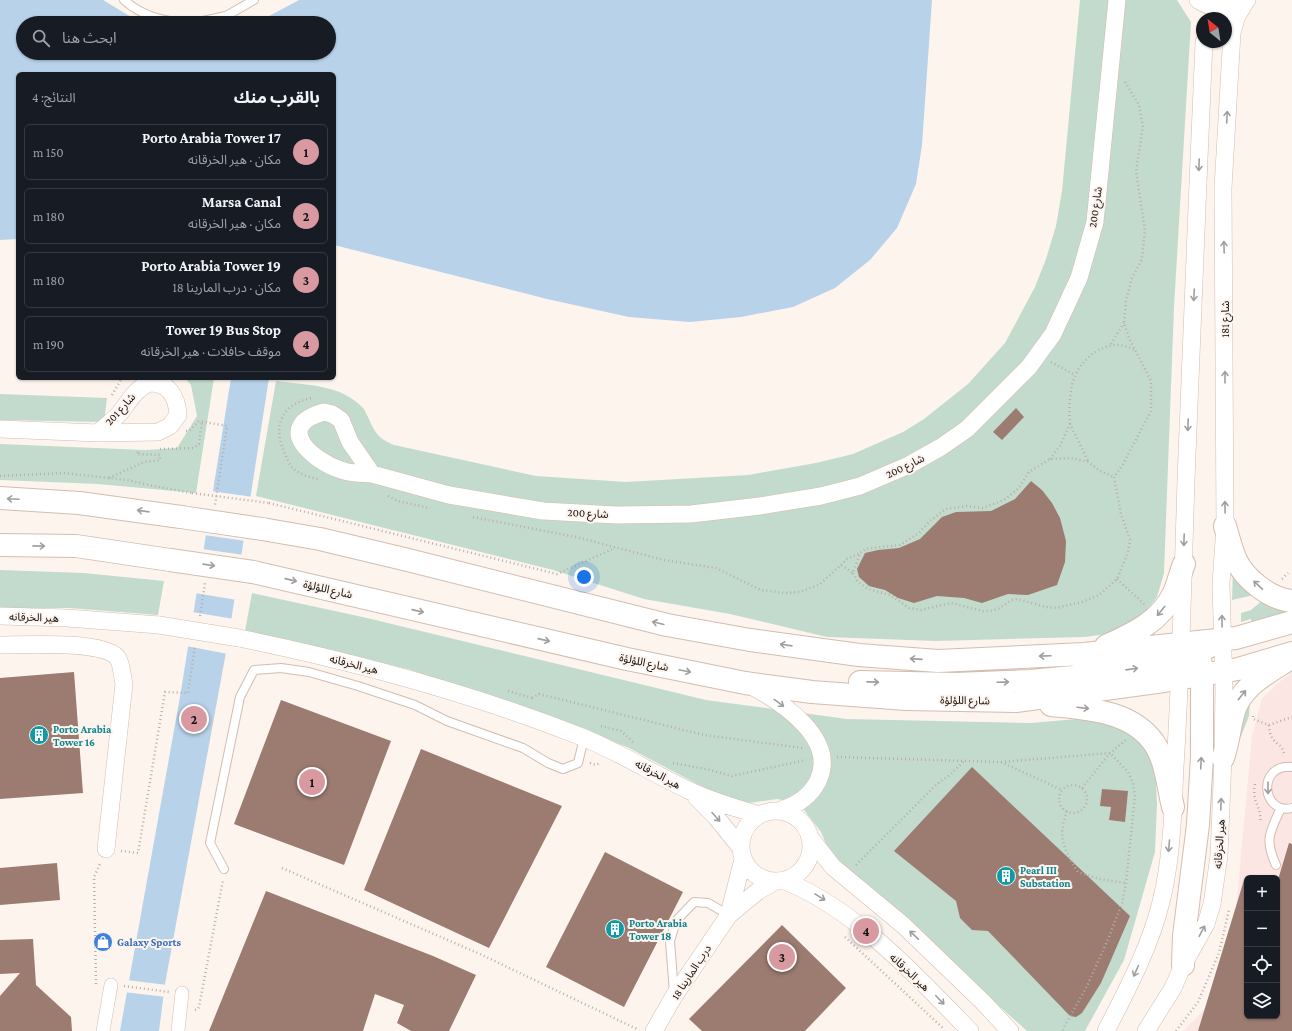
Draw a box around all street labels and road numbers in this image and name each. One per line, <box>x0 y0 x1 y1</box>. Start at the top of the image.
street label: شارع 200 <box>1086 185 1106 229</box>
street label: شارع 181 <box>1219 300 1233 337</box>
street label: شارع 201 <box>103 390 139 429</box>
street label: شارع 200 <box>884 451 927 482</box>
street label: شارع 200 <box>567 506 609 522</box>
street label: شارع اللؤلؤة <box>302 578 354 603</box>
street label: هير الخرقانه <box>9 610 59 625</box>
street label: شارع اللؤلؤة <box>618 651 670 675</box>
street label: هير الخرقانه <box>328 652 380 677</box>
street label: شارع اللؤلؤة <box>940 694 990 708</box>
street label: هير الخرقانه <box>633 757 683 792</box>
street label: هير الخرقانه <box>1211 819 1228 869</box>
street label: درب المارينا 18 <box>669 942 714 1002</box>
street label: هير الخرقانه <box>887 951 932 994</box>

